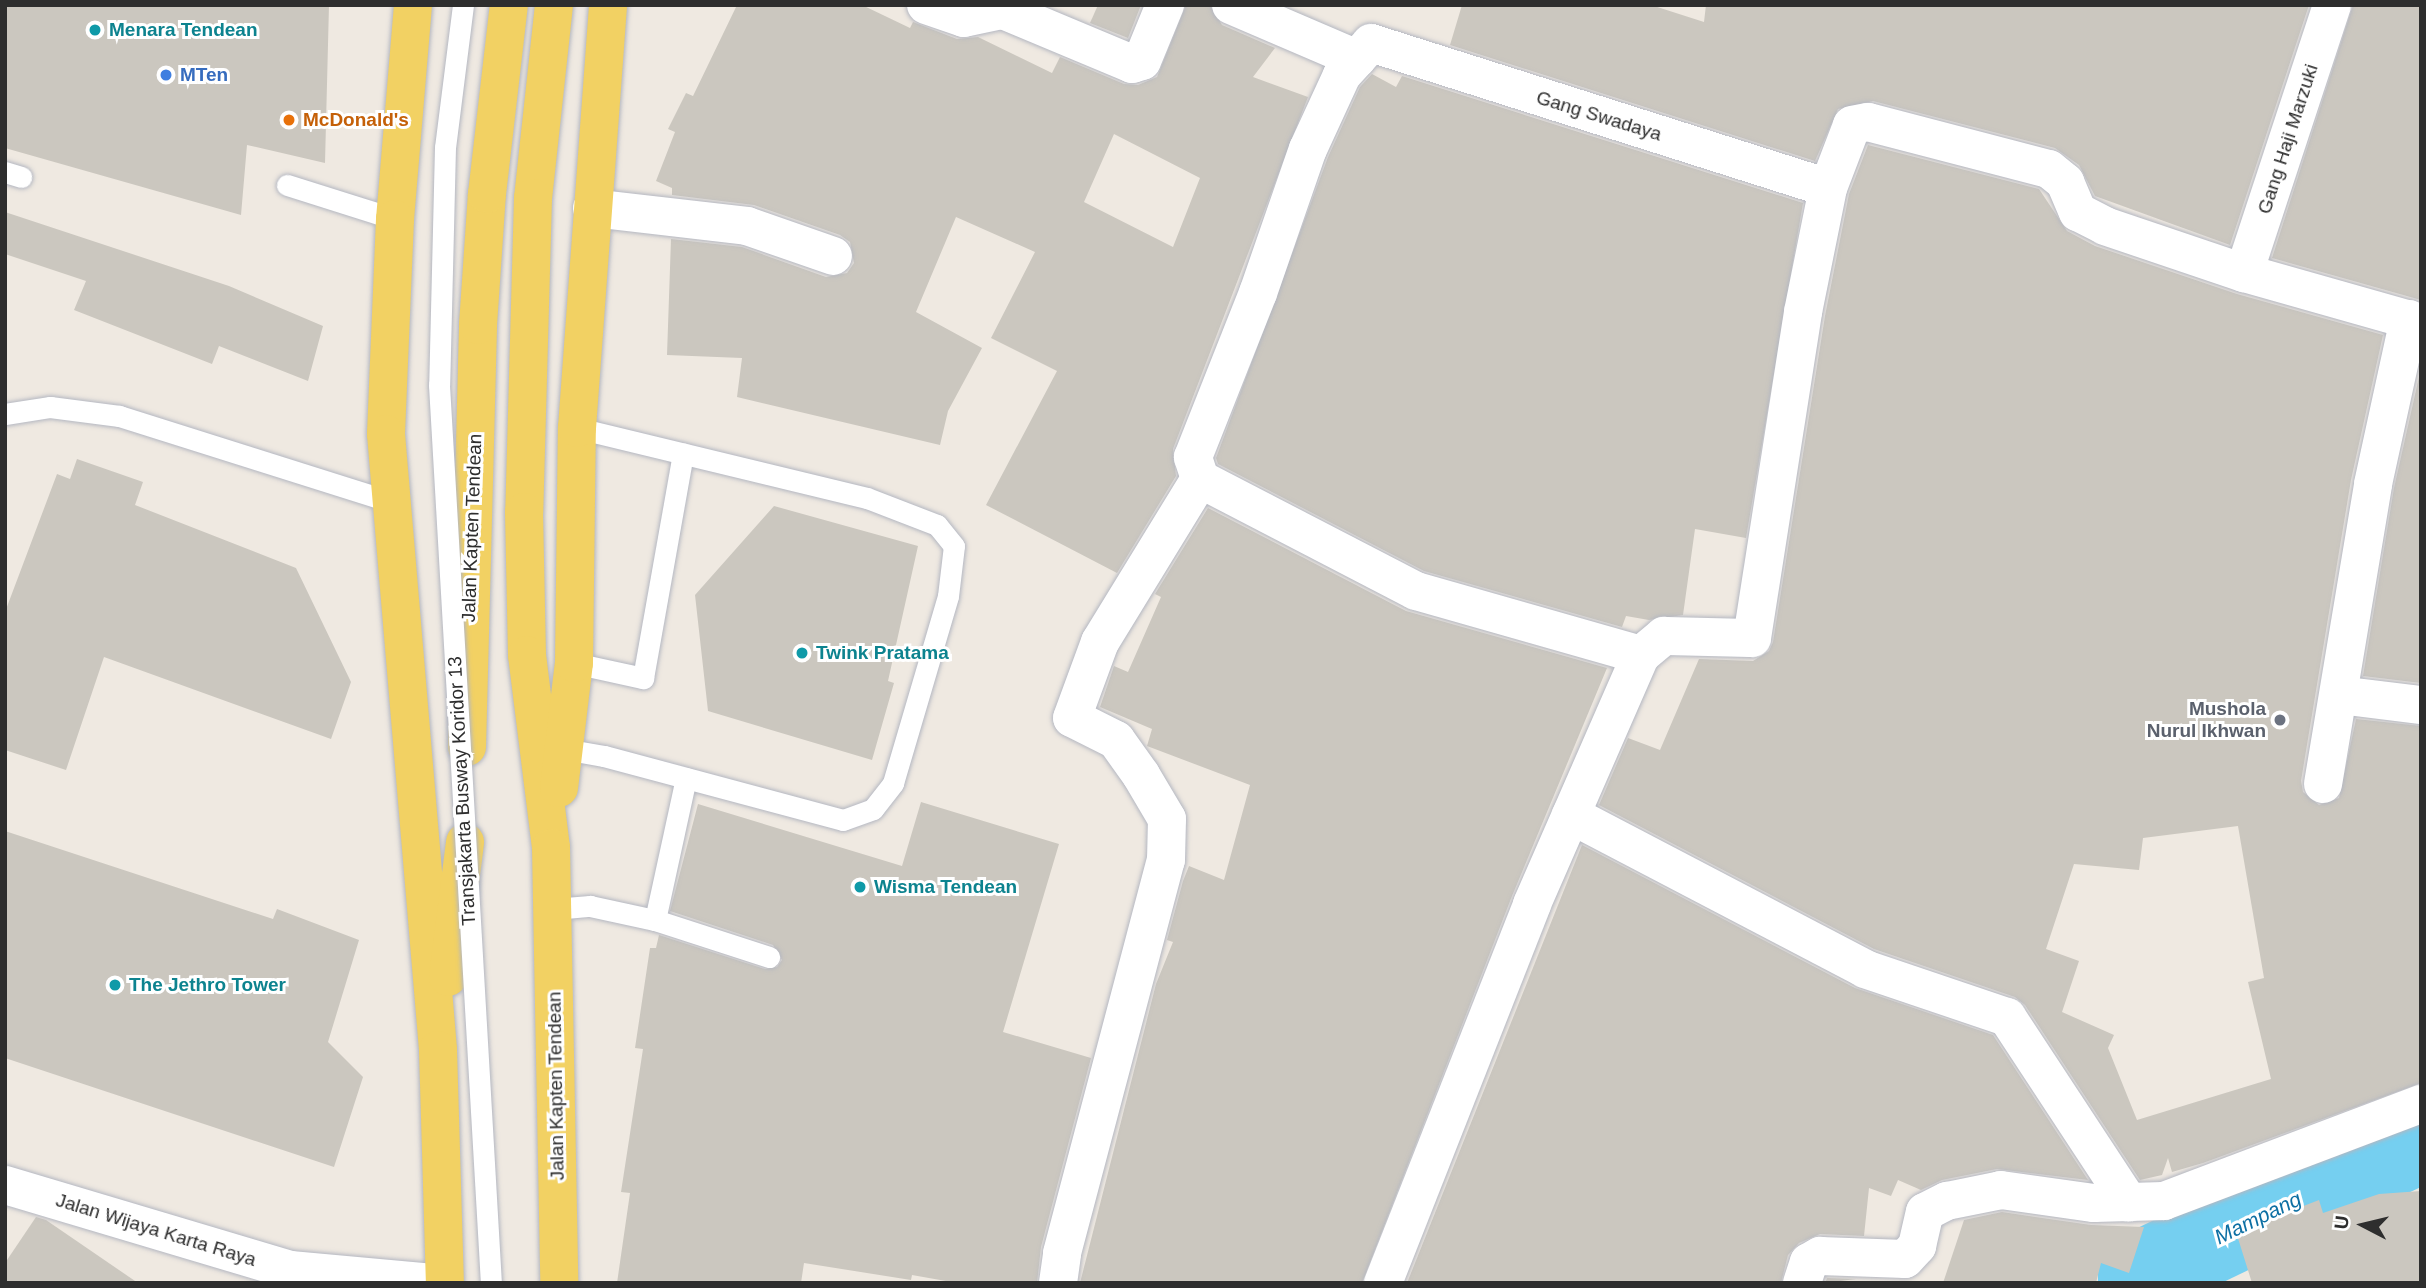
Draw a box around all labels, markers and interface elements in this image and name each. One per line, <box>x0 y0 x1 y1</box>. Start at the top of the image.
place label: Menara Tendean <box>109 19 258 41</box>
marker: Menara Tendean <box>87 22 103 38</box>
street label: Gang Haji Marzuki <box>2253 61 2323 217</box>
place label: MTen <box>180 64 228 86</box>
marker: MTen <box>158 67 174 83</box>
street label: Gang Swadaya <box>1534 86 1664 146</box>
place label: McDonald's <box>303 109 409 131</box>
marker: McDonald's <box>281 112 297 128</box>
street label: Jalan Kapten Tendean <box>457 433 487 623</box>
place label: Twink Pratama <box>816 642 949 664</box>
marker: Twink Pratama <box>794 645 810 661</box>
street label: Transjakarta Busway Koridor 13 <box>444 656 480 926</box>
place label: Mushola Nurul Ikhwan <box>2147 698 2266 742</box>
marker: Mushola Nurul Ikhwan <box>2272 712 2288 728</box>
place label: Wisma Tendean <box>874 876 1017 898</box>
marker: Wisma Tendean <box>852 879 868 895</box>
place label: The Jethro Tower <box>129 974 286 996</box>
marker: The Jethro Tower <box>107 977 123 993</box>
street label: Jalan Kapten Tendean <box>543 991 569 1181</box>
water label: Mampang <box>2211 1186 2305 1250</box>
street label: Jalan Wijaya Karta Raya <box>53 1189 259 1271</box>
north arrow <box>2328 1190 2398 1260</box>
text: U <box>2330 1214 2353 1230</box>

